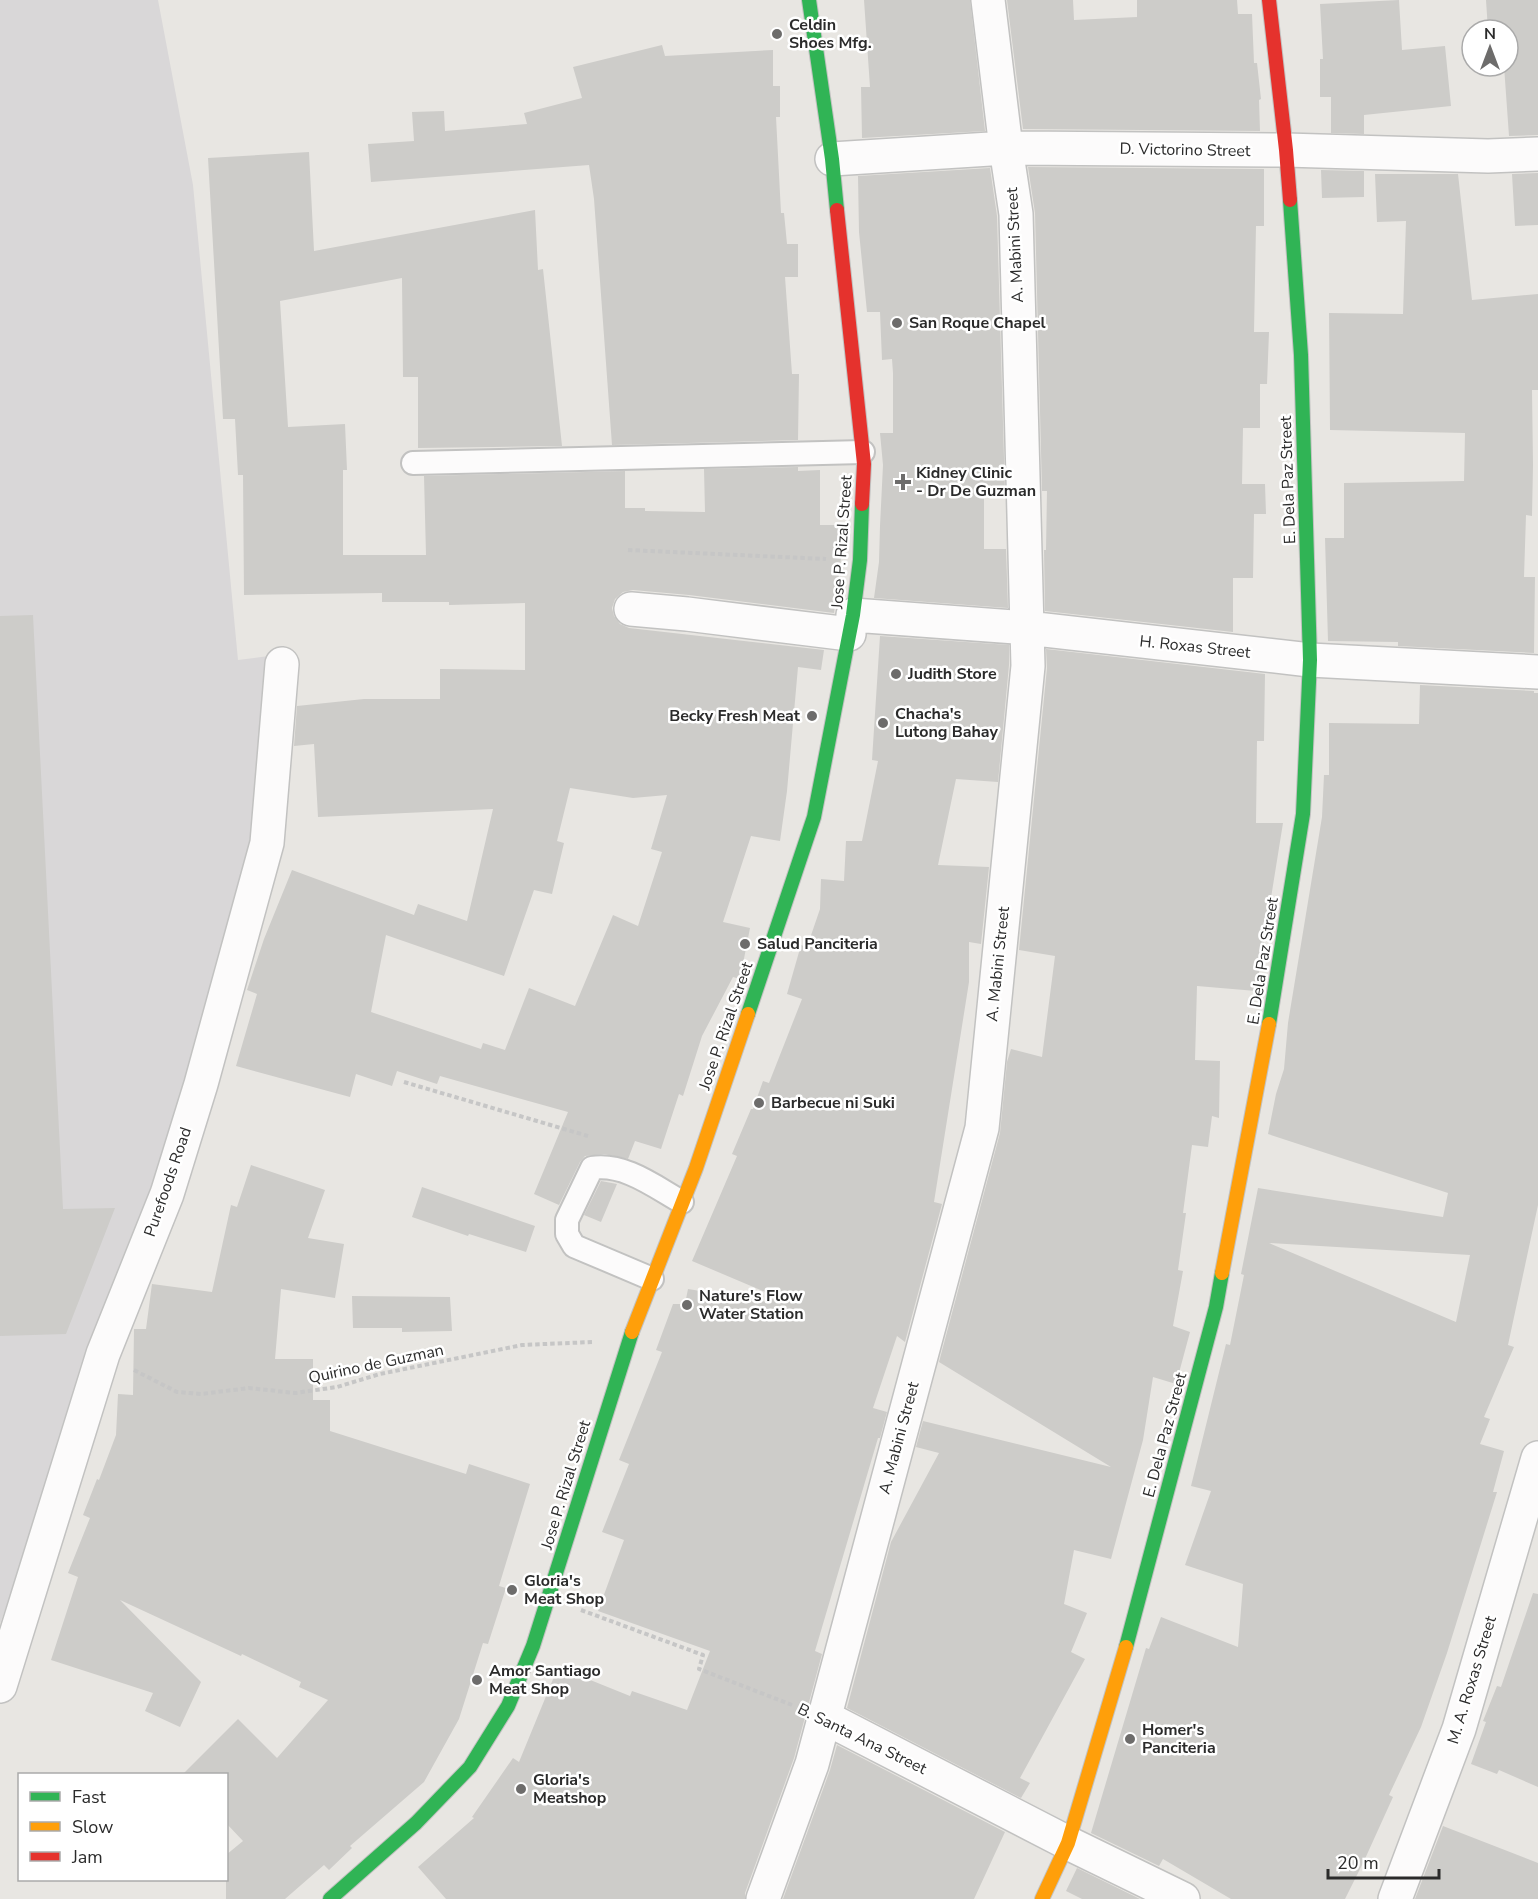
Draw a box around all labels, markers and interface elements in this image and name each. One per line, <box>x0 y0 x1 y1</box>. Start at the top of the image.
place label: Celdin Shoes Mfg. <box>789 14 872 54</box>
north arrow <box>1460 18 1520 78</box>
text: N <box>1484 23 1496 45</box>
marker: Celdin Shoes Mfg. <box>770 27 784 41</box>
street label: D. Victorino Street <box>1119 138 1251 162</box>
street label: A. Mabini Street <box>1001 186 1029 303</box>
place label: San Roque Chapel <box>909 312 1046 334</box>
marker: San Roque Chapel <box>890 316 904 330</box>
street label: E. Dela Paz Street <box>1275 415 1301 545</box>
place label: Kidney Clinic - Dr De Guzman <box>916 462 1036 502</box>
marker: Kidney Clinic - Dr De Guzman <box>894 473 912 491</box>
street label: Jose P. Rizal Street <box>826 474 858 611</box>
street label: H. Roxas Street <box>1138 630 1252 664</box>
place label: Judith Store <box>907 663 997 685</box>
marker: Judith Store <box>889 667 903 681</box>
place label: Chacha's Lutong Bahay <box>895 703 999 743</box>
place label: Becky Fresh Meat <box>669 705 801 727</box>
marker: Becky Fresh Meat <box>805 709 819 723</box>
marker: Chacha's Lutong Bahay <box>876 716 890 730</box>
street label: E. Dela Paz Street <box>1242 895 1284 1026</box>
street label: A. Mabini Street <box>981 905 1015 1023</box>
place label: Salud Panciteria <box>757 933 878 955</box>
marker: Salud Panciteria <box>738 937 752 951</box>
street label: Jose P. Rizal Street <box>693 959 758 1094</box>
place label: Barbecue ni Suki <box>771 1092 895 1114</box>
marker: Barbecue ni Suki <box>752 1096 766 1110</box>
street label: Purefoods Road <box>139 1124 197 1240</box>
place label: Nature's Flow Water Station <box>699 1285 804 1325</box>
marker: Nature's Flow Water Station <box>680 1298 694 1312</box>
street label: Quirino de Guzman <box>306 1339 446 1389</box>
street label: E. Dela Paz Street <box>1138 1370 1192 1500</box>
street label: A. Mabini Street <box>873 1379 925 1497</box>
street label: Jose P. Rizal Street <box>536 1417 596 1553</box>
place label: Gloria's Meat Shop <box>524 1570 604 1610</box>
marker: Gloria's Meat Shop <box>505 1583 519 1597</box>
street label: M. A. Roxas Street <box>1442 1613 1502 1747</box>
place label: Amor Santiago Meat Shop <box>489 1660 601 1700</box>
marker: Amor Santiago Meat Shop <box>470 1673 484 1687</box>
street label: B. Santa Ana Street <box>794 1698 931 1780</box>
place label: Homer's Panciteria <box>1142 1719 1216 1759</box>
marker: Homer's Panciteria <box>1123 1732 1137 1746</box>
place label: Gloria's Meatshop <box>533 1769 606 1809</box>
legend <box>18 1773 228 1881</box>
marker: Gloria's Meatshop <box>514 1782 528 1796</box>
text: Fast <box>72 1785 107 1809</box>
text: Slow <box>72 1815 113 1839</box>
scale bar <box>1328 1842 1439 1880</box>
text: Jam <box>71 1845 103 1869</box>
text: 20 m <box>1337 1851 1379 1875</box>

